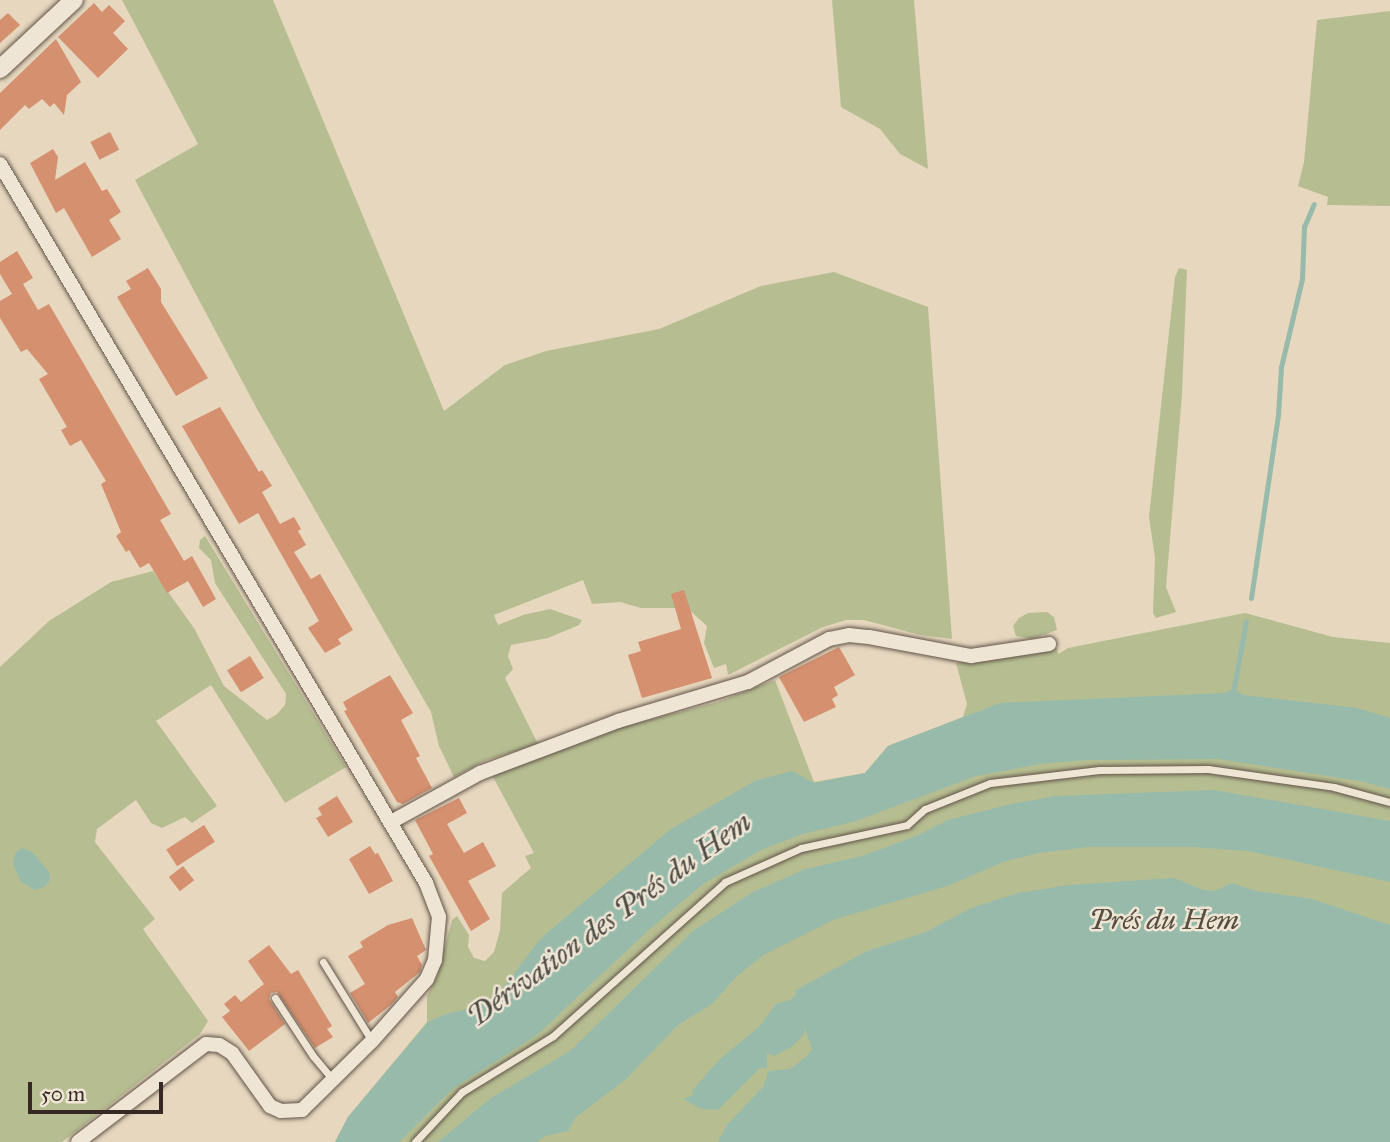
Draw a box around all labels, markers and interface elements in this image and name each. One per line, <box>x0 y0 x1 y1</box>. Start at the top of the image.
water label: Dérivation des Prés du Hem <box>460 804 758 1034</box>
park label: Prés du Hem <box>1089 903 1239 937</box>
scale bar <box>32 1068 166 1112</box>
text: 50 m <box>41 1081 85 1107</box>

